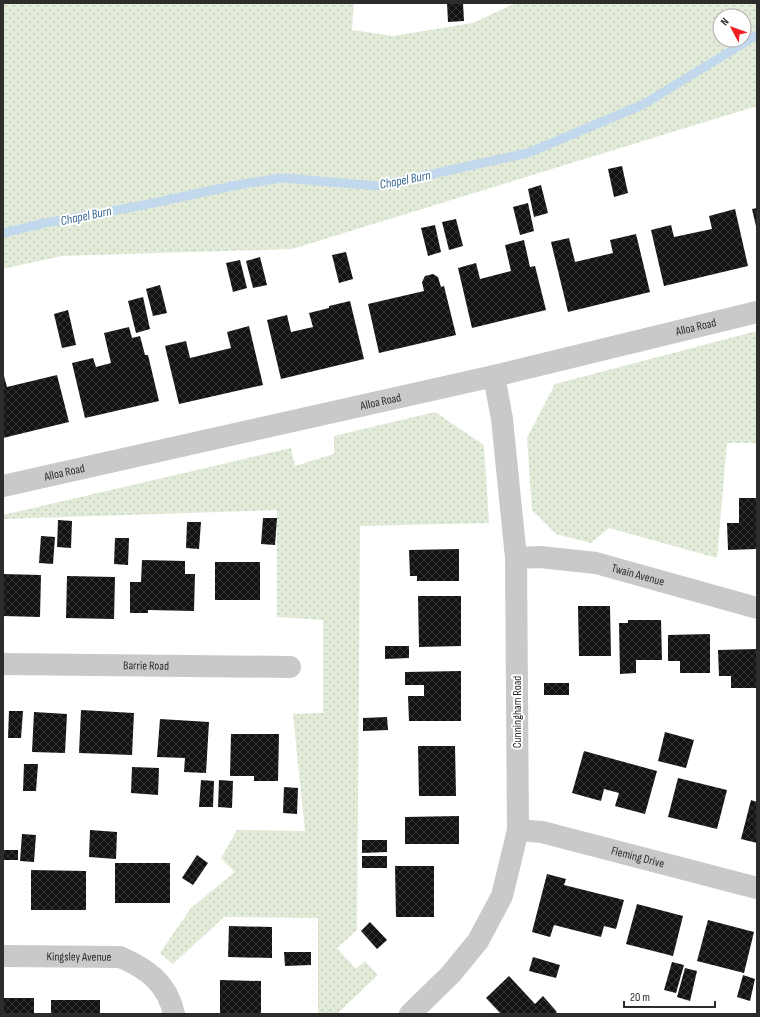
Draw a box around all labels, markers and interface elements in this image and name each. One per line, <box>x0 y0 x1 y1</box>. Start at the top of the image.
north arrow <box>712 8 752 48</box>
text: N <box>718 15 732 28</box>
water label: Chapel Burn <box>378 167 432 193</box>
water label: Chapel Burn <box>59 203 113 229</box>
street label: Alloa Road <box>673 315 718 339</box>
street label: Alloa Road <box>358 390 402 413</box>
street label: Alloa Road <box>42 460 86 484</box>
street label: Twain Avenue <box>610 560 666 589</box>
street label: Barrie Road <box>123 658 169 673</box>
street label: Cunningham Road <box>510 676 525 748</box>
street label: Fleming Drive <box>610 843 666 871</box>
street label: Kingsley Avenue <box>46 949 112 964</box>
scale bar <box>624 983 715 1009</box>
text: 20 m <box>630 990 650 1005</box>

